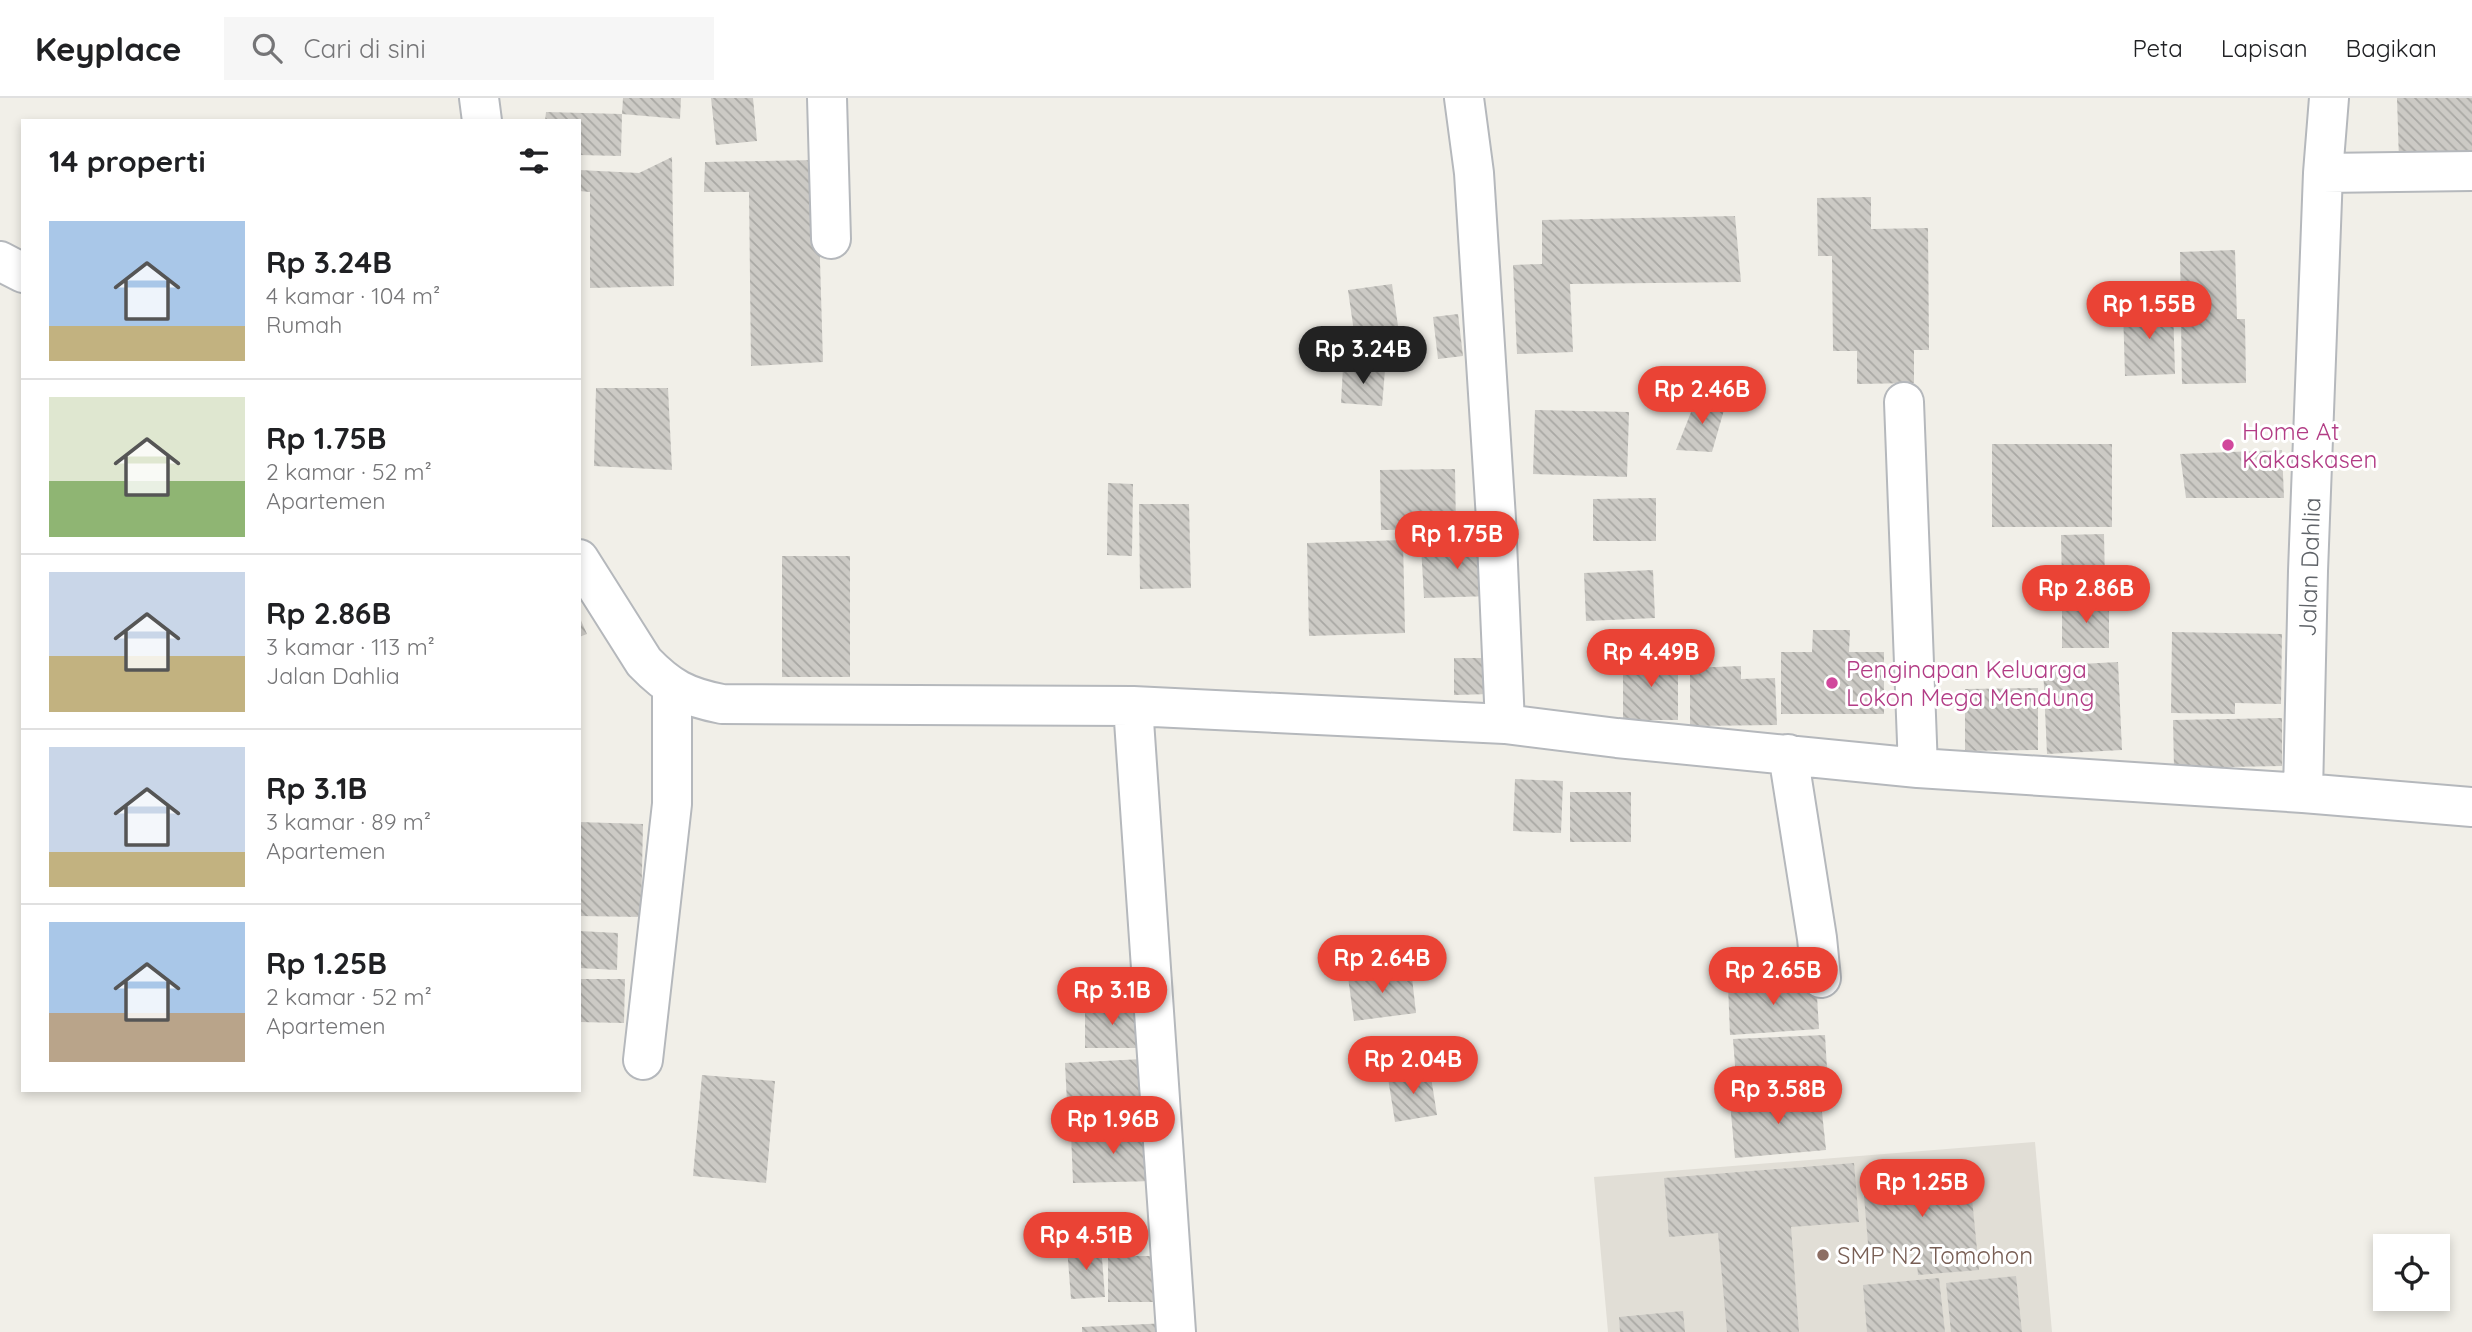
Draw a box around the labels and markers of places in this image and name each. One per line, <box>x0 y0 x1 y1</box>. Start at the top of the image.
pin: Rp 1.55B <box>2077 282 2221 341</box>
pin: Rp 3.24B <box>1291 327 1435 386</box>
pin: Rp 2.46B <box>1630 366 1774 426</box>
place label: Home At Kakaskasen <box>2242 416 2377 474</box>
marker: Home At Kakaskasen <box>2220 437 2236 453</box>
pin: Rp 1.75B <box>1385 512 1529 571</box>
pin: Rp 2.86B <box>2014 566 2158 625</box>
pin: Rp 4.49B <box>1579 630 1723 689</box>
place label: Penginapan Keluarga Lokon Mega Mendung <box>1846 654 2094 712</box>
marker: Penginapan Keluarga Lokon Mega Mendung <box>1824 675 1840 691</box>
pin: Rp 2.64B <box>1310 936 1454 995</box>
pin: Rp 2.65B <box>1701 948 1845 1007</box>
pin: Rp 3.1B <box>1047 968 1177 1027</box>
pin: Rp 2.04B <box>1341 1037 1485 1096</box>
pin: Rp 3.58B <box>1706 1066 1850 1126</box>
pin: Rp 1.96B <box>1041 1096 1185 1156</box>
pin: Rp 1.25B <box>1850 1160 1994 1219</box>
pin: Rp 4.51B <box>1014 1212 1158 1272</box>
place label: SMP N2 Tomohon <box>1837 1240 2033 1270</box>
marker: SMP N2 Tomohon <box>1815 1247 1831 1263</box>

